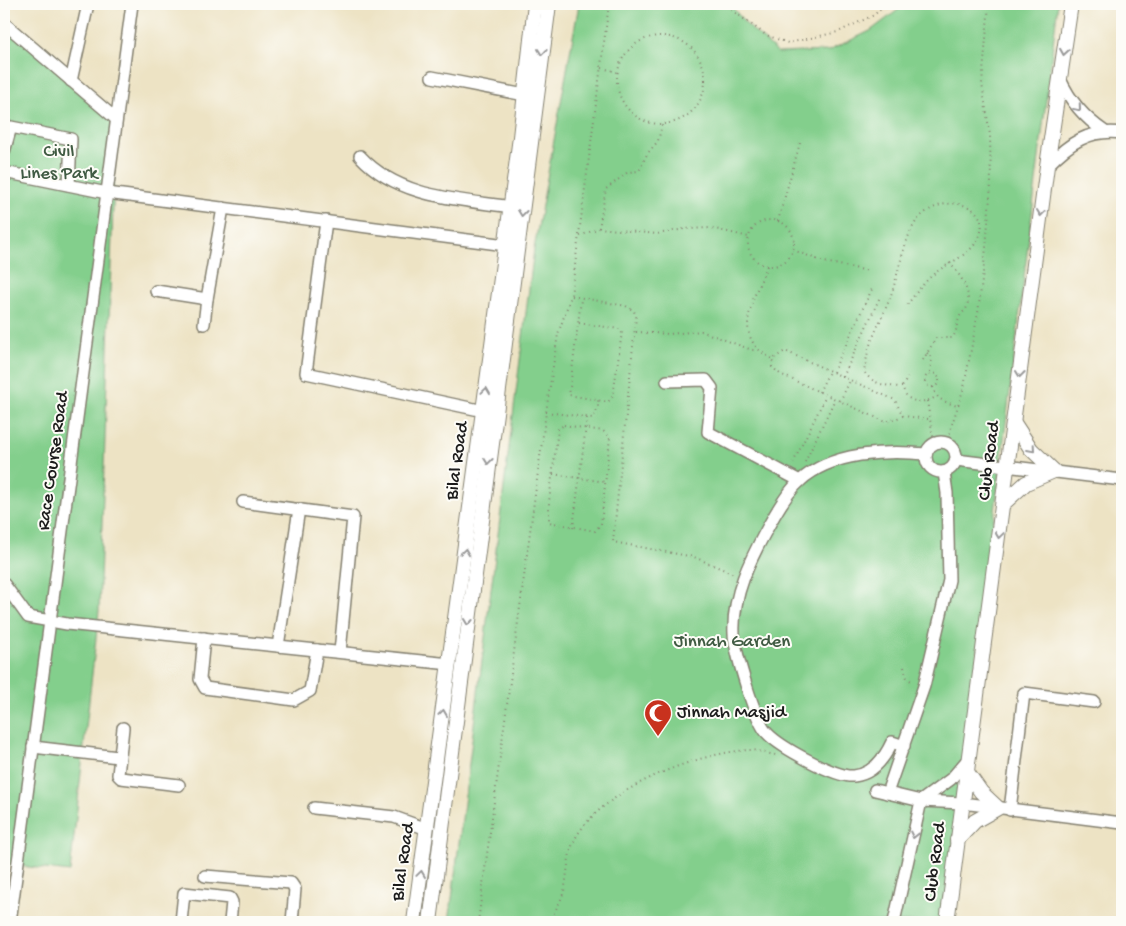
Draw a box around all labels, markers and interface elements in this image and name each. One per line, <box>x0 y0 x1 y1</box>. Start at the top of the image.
one-way arrow <box>537 48 548 56</box>
one-way arrow <box>1059 48 1069 56</box>
one-way arrow <box>1072 102 1080 111</box>
park label: Civil Lines Park <box>20 141 99 186</box>
one-way arrow <box>1036 209 1047 217</box>
one-way arrow <box>517 210 528 218</box>
one-way arrow <box>1015 370 1026 378</box>
one-way arrow <box>480 387 491 395</box>
street label: Race Course Road <box>33 388 75 532</box>
street label: Club Road <box>974 418 1006 502</box>
street label: Bilal Road <box>441 419 475 503</box>
one-way arrow <box>1026 443 1035 452</box>
one-way arrow <box>483 457 494 465</box>
one-way arrow <box>994 531 1005 539</box>
one-way arrow <box>459 548 470 556</box>
one-way arrow <box>463 618 473 627</box>
park label: Jinnah Garden <box>674 631 790 654</box>
mosque icon: Jinnah Masjid <box>643 698 673 737</box>
place label: Jinnah Masjid <box>677 702 788 725</box>
one-way arrow <box>438 709 448 717</box>
street label: Club Road <box>920 819 952 903</box>
street label: Bilal Road <box>387 820 421 904</box>
one-way arrow <box>909 830 920 839</box>
one-way arrow <box>415 870 426 878</box>

